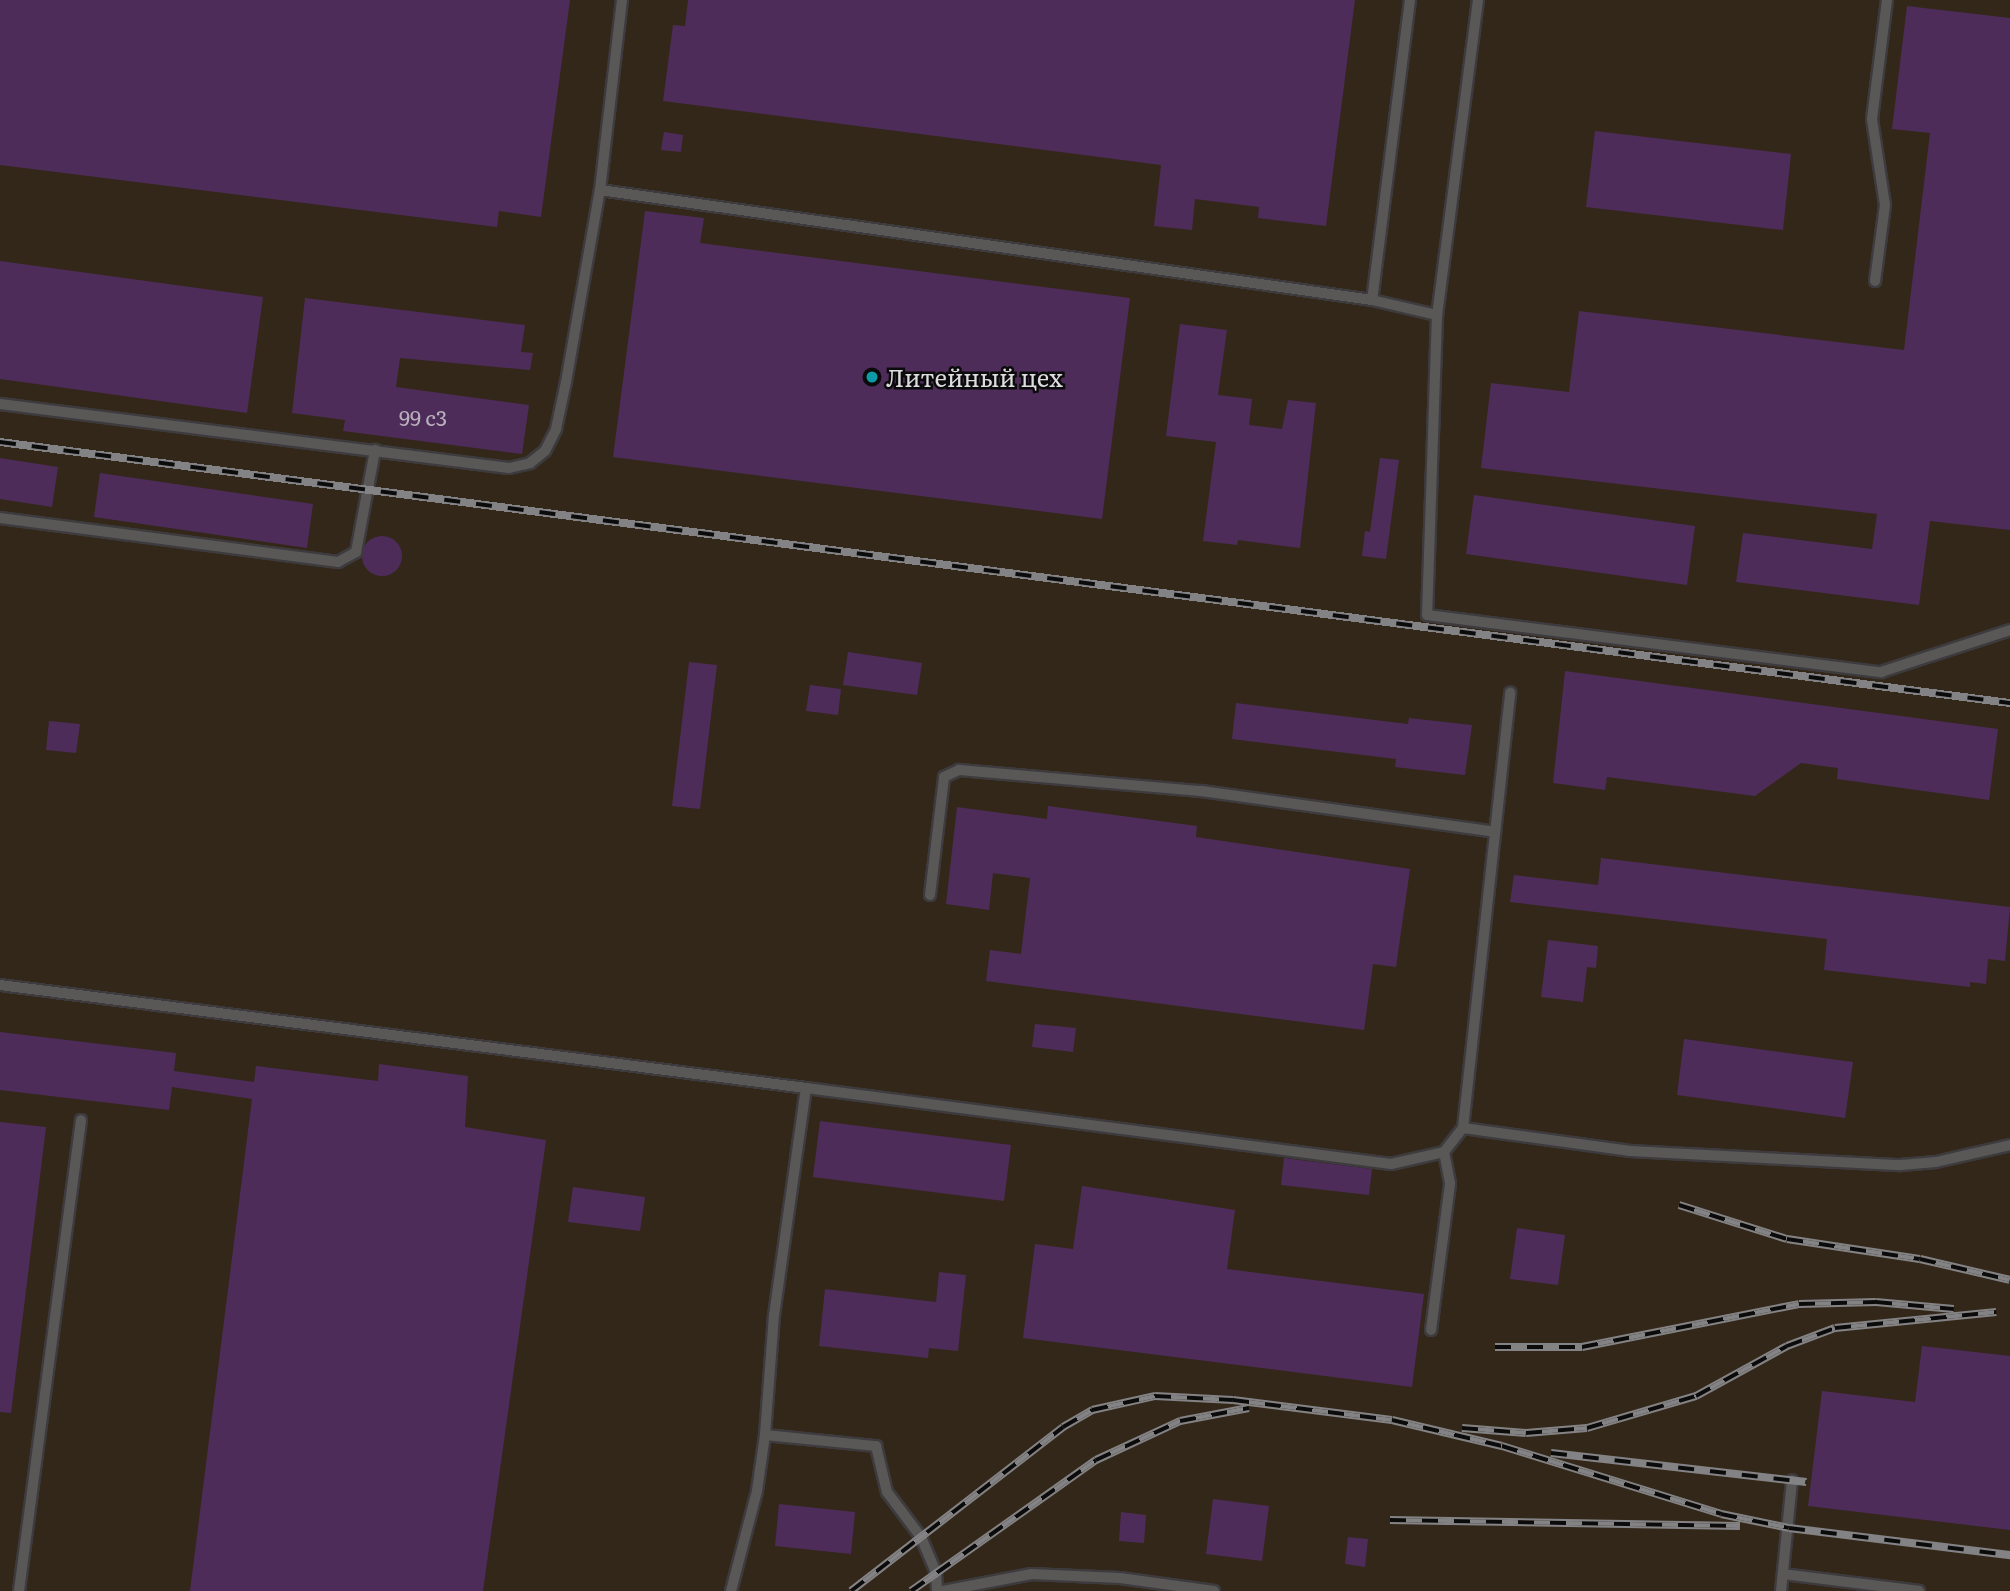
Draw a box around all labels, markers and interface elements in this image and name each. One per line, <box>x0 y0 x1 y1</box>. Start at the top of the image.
place label: Литейный цех <box>886 363 1063 391</box>
marker: Литейный цех <box>864 369 880 385</box>
house number: 99 с3 <box>399 404 447 430</box>

